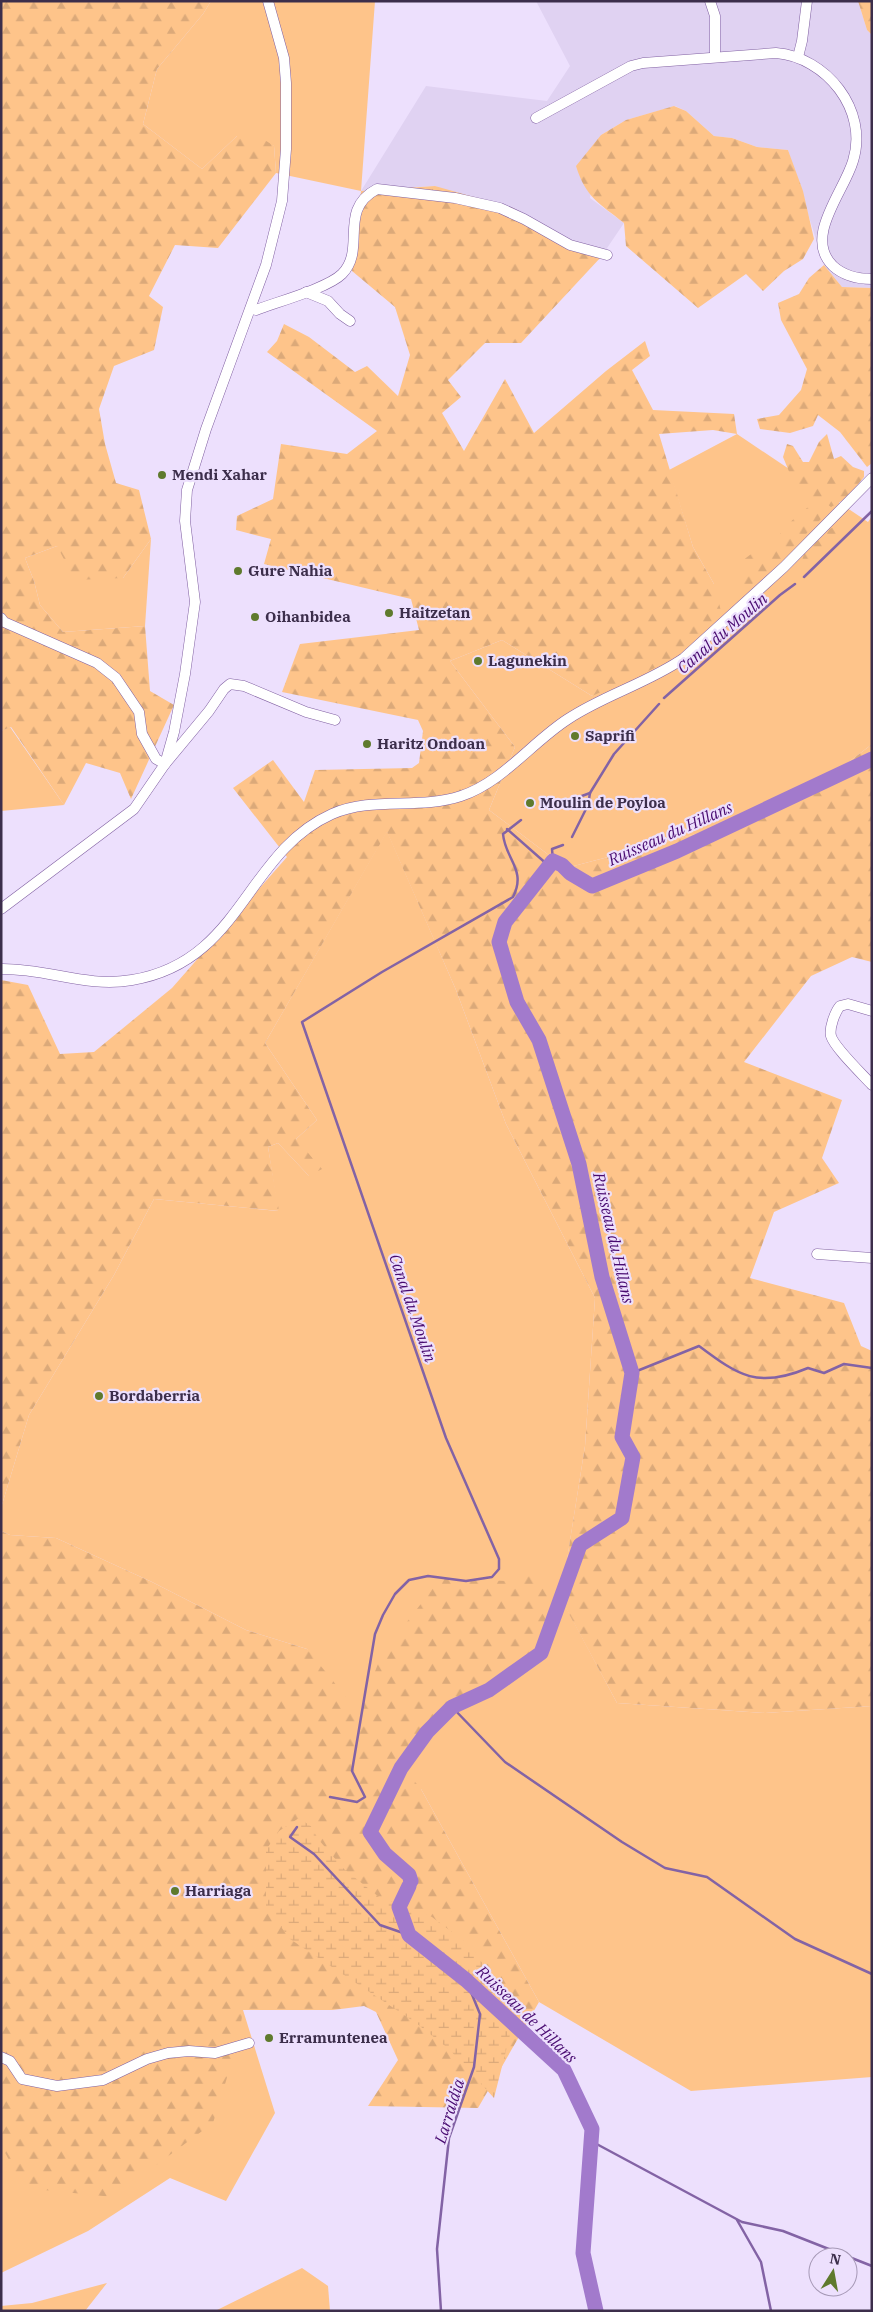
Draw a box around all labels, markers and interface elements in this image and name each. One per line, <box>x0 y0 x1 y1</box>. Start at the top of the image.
place label: Mendi Xahar <box>172 465 267 484</box>
marker: Mendi Xahar <box>156 469 168 481</box>
place label: Gure Nahia <box>248 561 333 580</box>
marker: Gure Nahia <box>232 565 244 577</box>
water label: Canal du Moulin <box>673 588 771 678</box>
place label: Haitzetan <box>399 603 471 622</box>
place label: Oihanbidea <box>265 607 351 626</box>
marker: Haitzetan <box>383 607 395 619</box>
marker: Oihanbidea <box>249 611 261 623</box>
place label: Lagunekin <box>488 651 567 670</box>
marker: Lagunekin <box>472 655 484 667</box>
place label: Saprifi <box>585 726 635 745</box>
marker: Saprifi <box>569 730 581 742</box>
place label: Haritz Ondoan <box>377 734 485 753</box>
marker: Haritz Ondoan <box>361 738 373 750</box>
place label: Moulin de Poyloa <box>540 793 666 812</box>
marker: Moulin de Poyloa <box>524 797 536 809</box>
water label: Ruisseau du Hillans <box>604 797 735 870</box>
water label: Ruisseau du Hillans <box>589 1170 639 1306</box>
water label: Canal du Moulin <box>385 1251 441 1365</box>
place label: Bordaberria <box>109 1386 201 1405</box>
marker: Bordaberria <box>93 1390 105 1402</box>
place label: Harriaga <box>185 1881 252 1900</box>
marker: Harriaga <box>169 1885 181 1897</box>
water label: Ruisseau de Hillans <box>472 1960 581 2067</box>
place label: Erramuntenea <box>279 2028 388 2047</box>
marker: Erramuntenea <box>263 2032 275 2044</box>
water label: Larraldia <box>429 2076 468 2147</box>
north arrow <box>808 2247 858 2297</box>
text: N <box>828 2249 843 2269</box>

